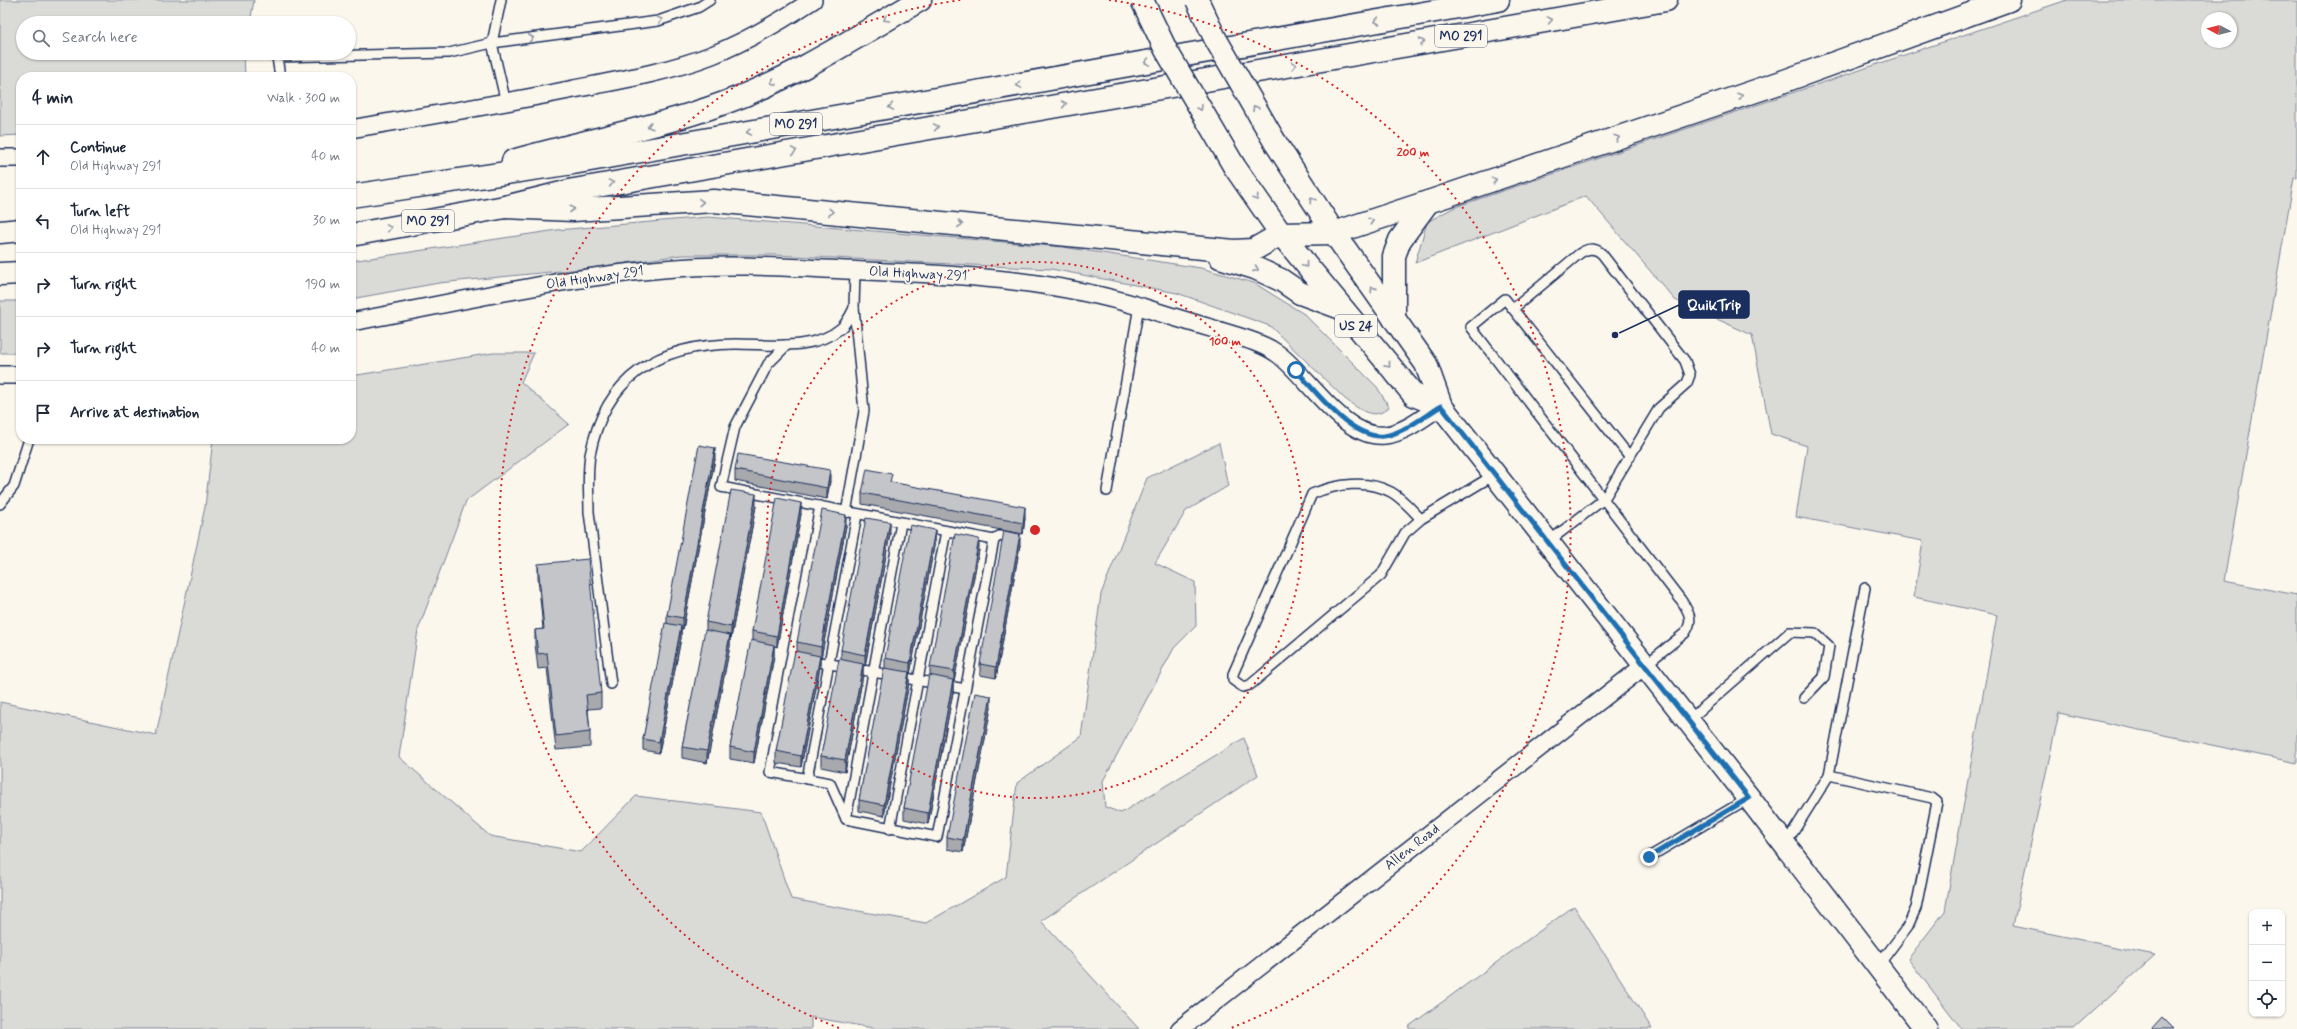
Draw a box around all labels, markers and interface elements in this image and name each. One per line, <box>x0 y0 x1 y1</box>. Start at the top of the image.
north arrow <box>2201 12 2237 48</box>
one-way arrow <box>883 15 891 22</box>
search box <box>16 16 356 60</box>
one-way arrow <box>656 16 663 25</box>
one-way arrow <box>1547 16 1553 25</box>
one-way arrow <box>1374 17 1380 25</box>
road number: MO 291 <box>1435 25 1487 47</box>
icon: search <box>30 27 52 49</box>
text: Search here <box>62 28 138 48</box>
one-way arrow <box>528 34 534 43</box>
one-way arrow <box>1419 38 1425 47</box>
one-way arrow <box>1144 57 1150 66</box>
one-way arrow <box>1291 61 1297 69</box>
one-way arrow <box>769 77 777 85</box>
one-way arrow <box>1016 80 1022 89</box>
text: 4 min <box>32 87 73 109</box>
text: Walk · 300 m <box>267 90 340 107</box>
one-way arrow <box>1737 92 1744 101</box>
one-way arrow <box>1061 101 1067 109</box>
one-way arrow <box>888 103 894 111</box>
one-way arrow <box>1196 104 1203 111</box>
one-way arrow <box>1253 105 1260 112</box>
road number: MO 291 <box>770 113 822 135</box>
one-way arrow <box>647 121 654 130</box>
one-way arrow <box>933 123 939 131</box>
one-way arrow <box>746 128 752 136</box>
one-way arrow <box>1614 134 1621 143</box>
text: Continue <box>70 138 126 158</box>
text: 200 m <box>1397 145 1430 161</box>
icon: ahead <box>32 146 54 168</box>
text: 40 m <box>311 148 340 165</box>
one-way arrow <box>791 148 797 156</box>
text: Old Highway 291 <box>70 158 161 175</box>
one-way arrow <box>1491 176 1498 185</box>
one-way arrow <box>608 179 614 188</box>
one-way arrow <box>1251 194 1259 201</box>
one-way arrow <box>698 197 704 206</box>
one-way arrow <box>1309 197 1317 204</box>
text: Turn left <box>70 202 130 222</box>
one-way arrow <box>569 205 575 213</box>
one-way arrow <box>828 207 834 216</box>
icon: left <box>32 210 54 232</box>
road number: MO 291 <box>402 210 454 232</box>
text: 30 m <box>313 212 340 229</box>
one-way arrow <box>1367 217 1374 226</box>
one-way arrow <box>957 219 963 228</box>
text: Old Highway 291 <box>70 222 161 239</box>
one-way arrow <box>386 224 393 233</box>
one-way arrow <box>1301 260 1308 267</box>
street label: Old Highway 291 <box>545 262 645 294</box>
street label: Old Highway 291 <box>868 262 968 286</box>
one-way arrow <box>1252 264 1260 272</box>
icon: right <box>32 274 54 296</box>
text: Turn right <box>70 275 137 295</box>
text: 190 m <box>305 276 340 293</box>
one-way arrow <box>1370 286 1378 293</box>
callout: QuikTrip <box>1679 291 1749 318</box>
text: QuikTrip <box>1687 296 1741 316</box>
road number: US 24 <box>1335 315 1377 337</box>
text: 100 m <box>1209 334 1242 350</box>
icon: right <box>32 338 54 360</box>
text: Turn right <box>70 339 137 359</box>
text: 40 m <box>311 340 340 357</box>
one-way arrow <box>1384 360 1391 367</box>
route start <box>1287 361 1305 379</box>
icon: arrive <box>32 402 54 424</box>
text: Arrive at destination <box>70 403 199 423</box>
centre of rings <box>1028 523 1042 537</box>
street label: Allen Road <box>1381 820 1443 874</box>
route end <box>1640 848 1658 866</box>
map controls <box>2249 909 2285 1017</box>
button: + <box>2249 909 2285 945</box>
button: − <box>2249 945 2285 981</box>
button: locate <box>2249 981 2285 1017</box>

